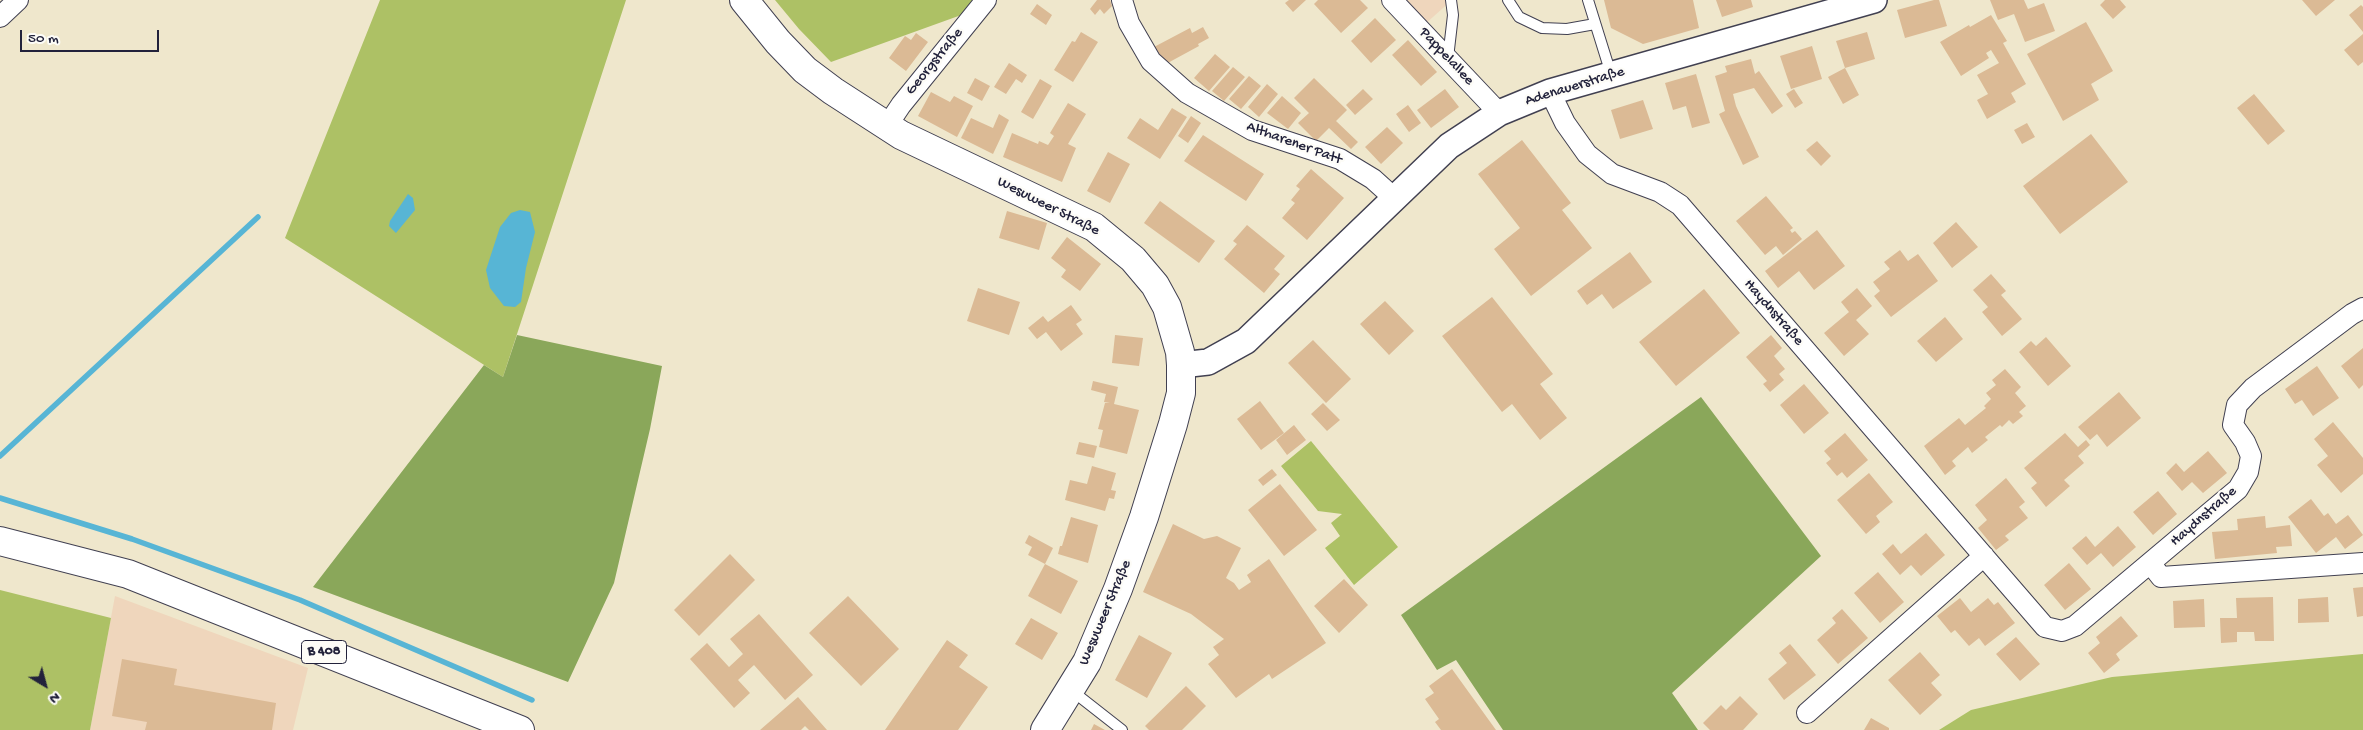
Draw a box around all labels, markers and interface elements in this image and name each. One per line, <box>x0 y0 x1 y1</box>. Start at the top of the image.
scale bar <box>22 20 161 52</box>
street label: Pappelallee <box>1415 24 1477 90</box>
street label: Georgstraße <box>903 25 967 99</box>
text: 50 m <box>28 30 59 48</box>
street label: Adenauerstraße <box>1523 63 1627 111</box>
street label: Altharener Patt <box>1244 118 1344 170</box>
street label: Wesuweer Straße <box>994 173 1102 241</box>
street label: Haydnstraße <box>1739 276 1807 350</box>
street label: Haydnstraße <box>2167 483 2241 551</box>
street label: Wesuweer Straße <box>1076 558 1136 668</box>
road number: B 408 <box>302 640 346 664</box>
north arrow <box>20 660 70 710</box>
text: N <box>46 688 63 707</box>

